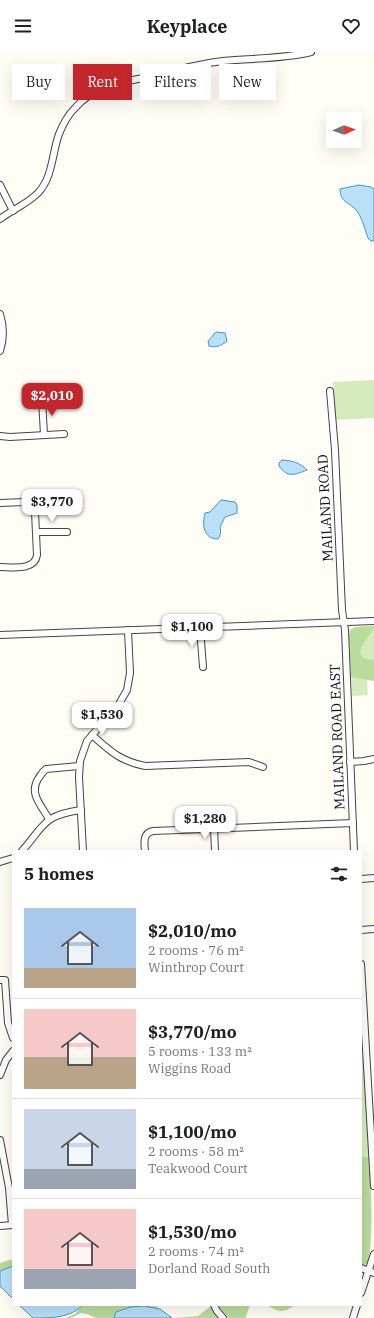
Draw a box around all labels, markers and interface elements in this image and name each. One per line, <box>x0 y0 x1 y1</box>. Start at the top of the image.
icon: menu <box>12 15 34 37</box>
text: Keyplace <box>147 15 227 38</box>
icon: heart <box>340 15 362 37</box>
chip: Buy <box>12 64 65 100</box>
chip: Rent <box>73 64 132 100</box>
chip: Filters <box>140 64 211 100</box>
chip: New <box>219 64 276 100</box>
north arrow <box>326 112 362 148</box>
map controls <box>326 112 362 148</box>
pin: $2,010 <box>19 383 85 417</box>
text: $2,010 <box>31 387 73 404</box>
street label: MAILAND ROAD <box>313 454 337 562</box>
pin: $3,770 <box>19 489 85 523</box>
text: $3,770 <box>31 493 73 510</box>
pin: $1,100 <box>159 614 225 648</box>
text: $1,100 <box>171 618 213 635</box>
street label: MAILAND ROAD EAST <box>325 664 349 810</box>
pin: $1,530 <box>69 702 135 736</box>
text: $1,530 <box>81 706 123 723</box>
pin: $1,280 <box>172 806 238 840</box>
text: $1,280 <box>184 810 226 827</box>
text: 5 homes <box>24 863 94 885</box>
icon: filters <box>328 863 350 885</box>
text: $2,010/mo <box>148 920 237 942</box>
icon: home <box>56 924 104 972</box>
text: 2 rooms · 76 m² <box>148 942 244 959</box>
text: Winthrop Court <box>148 959 244 976</box>
text: $3,770/mo <box>148 1021 237 1043</box>
icon: home <box>56 1025 104 1073</box>
text: 5 rooms · 133 m² <box>148 1043 252 1060</box>
text: Wiggins Road <box>148 1060 231 1077</box>
text: $1,100/mo <box>148 1121 237 1143</box>
icon: home <box>56 1125 104 1173</box>
text: 2 rooms · 58 m² <box>148 1143 244 1160</box>
text: Teakwood Court <box>148 1160 248 1177</box>
text: $1,530/mo <box>148 1221 237 1243</box>
icon: home <box>56 1225 104 1273</box>
text: 2 rooms · 74 m² <box>148 1243 244 1260</box>
text: Dorland Road South <box>148 1260 270 1277</box>

